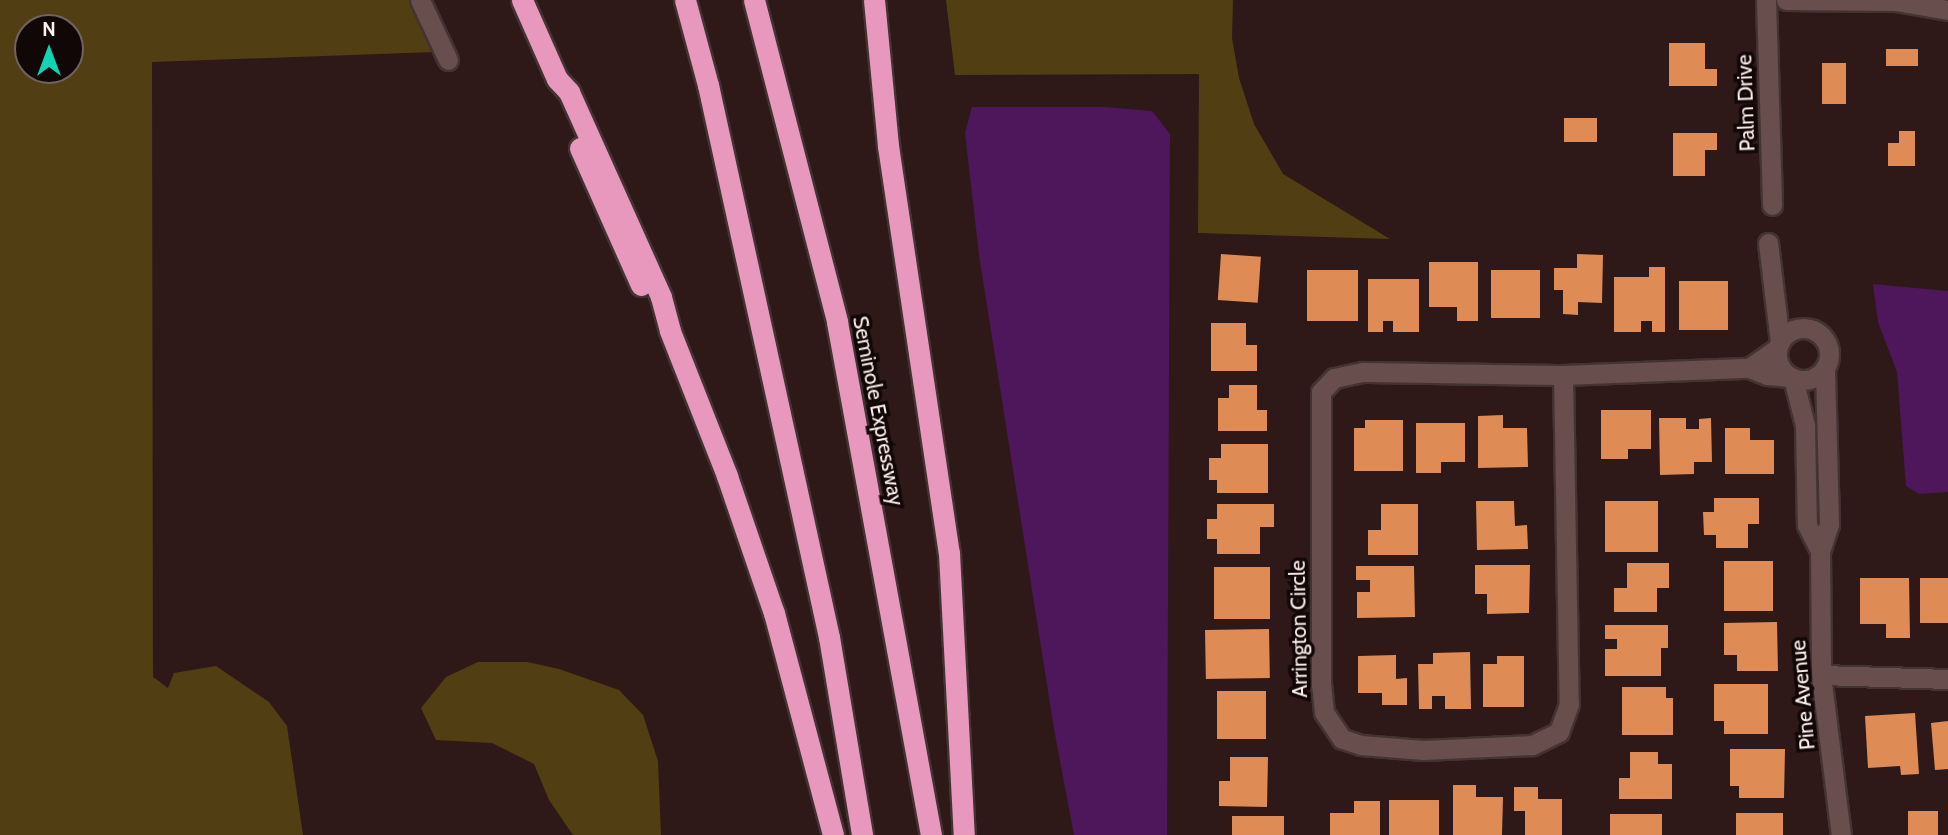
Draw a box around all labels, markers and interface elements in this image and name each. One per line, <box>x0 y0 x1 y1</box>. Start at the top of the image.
north arrow <box>14 14 84 84</box>
text: N <box>42 18 56 41</box>
street label: Palm Drive <box>1732 54 1760 152</box>
street label: Seminole Expressway <box>847 314 909 508</box>
street label: Arrington Circle <box>1285 560 1313 698</box>
street label: Pine Avenue <box>1786 639 1820 751</box>

